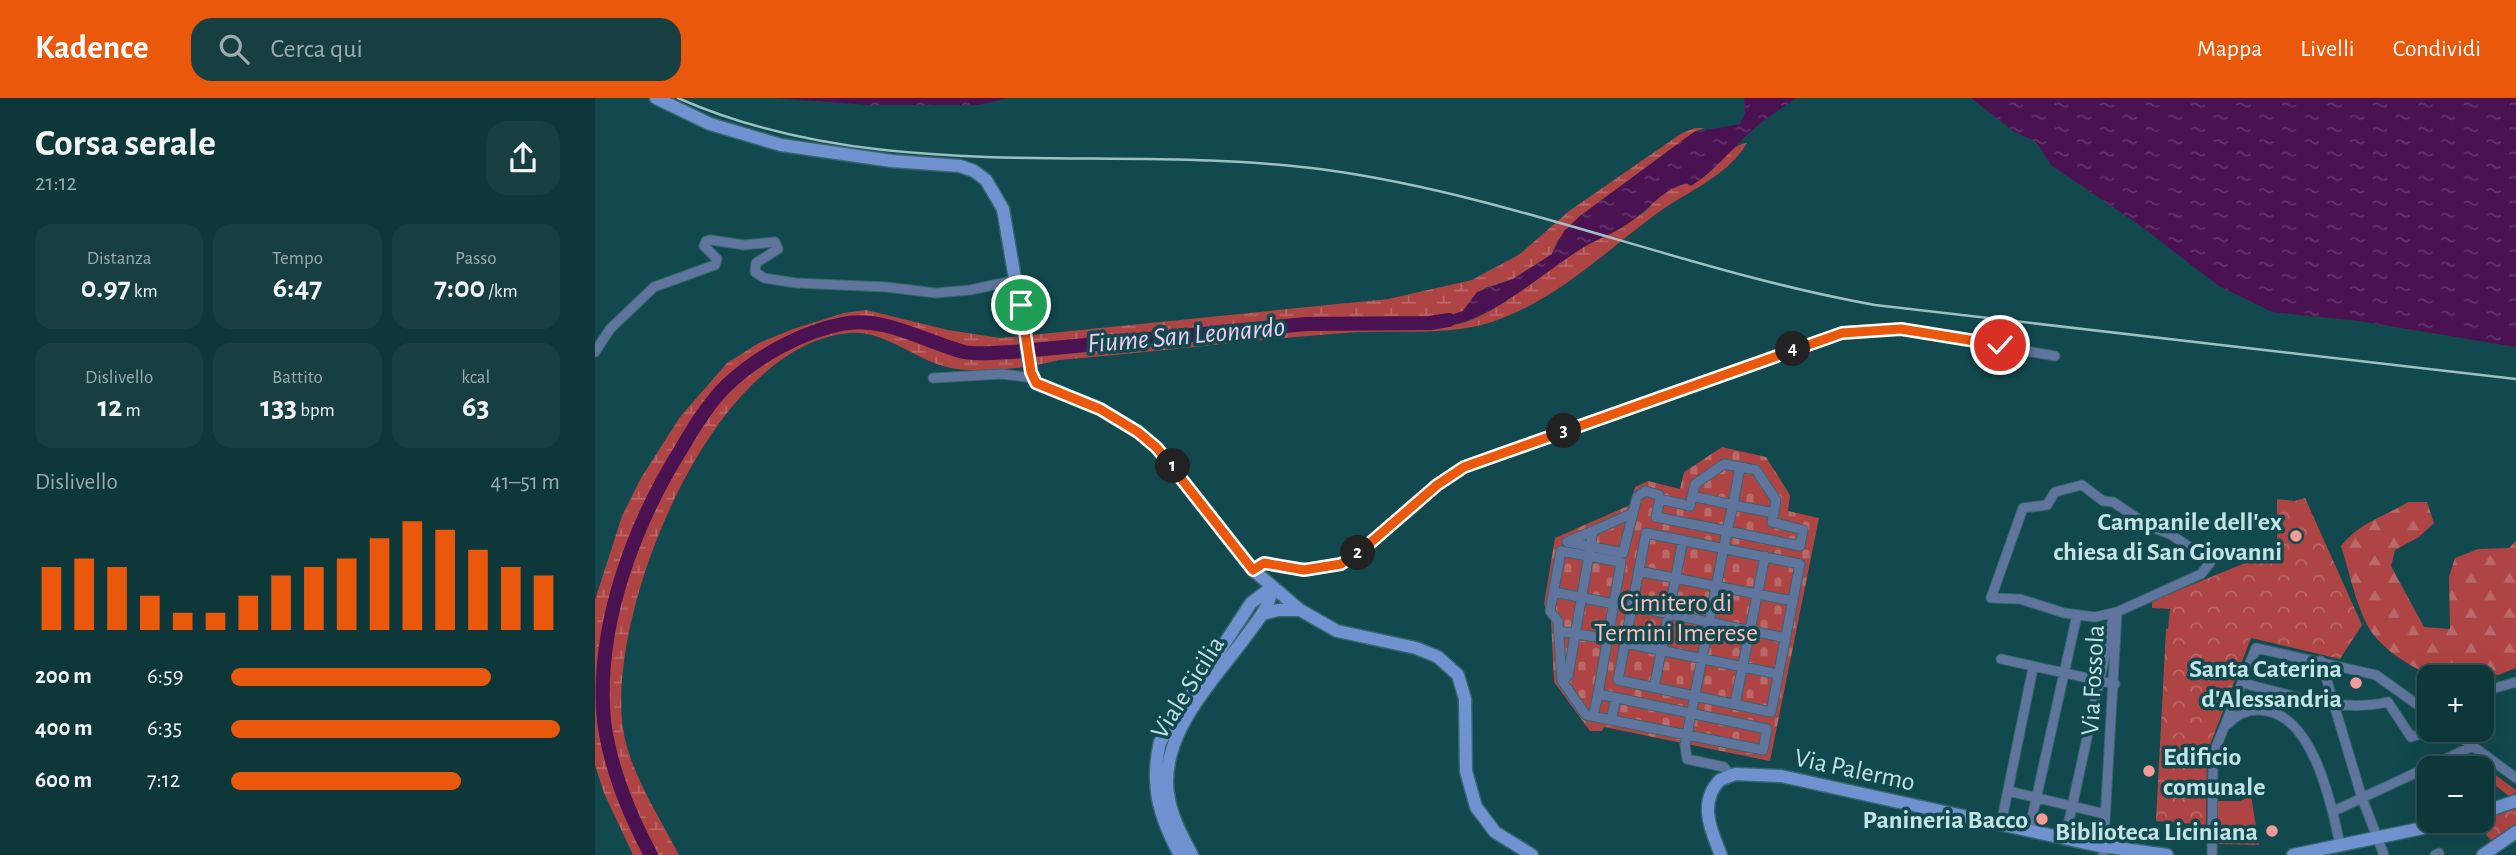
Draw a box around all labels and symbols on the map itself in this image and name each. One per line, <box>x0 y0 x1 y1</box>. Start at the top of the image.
pin <box>991 275 1051 335</box>
water label: Fiume San Leonardo <box>1086 313 1286 359</box>
pin <box>1970 315 2030 375</box>
pin: 4 <box>1775 331 1811 366</box>
pin: 3 <box>1546 414 1581 448</box>
pin: 1 <box>1155 448 1191 484</box>
place label: Campanile dell'ex chiesa di San Giovanni <box>2053 509 2282 565</box>
marker: Campanile dell'ex chiesa di San Giovanni <box>2288 528 2304 544</box>
pin: 2 <box>1341 536 1375 570</box>
park label: Cimitero di Termini Imerese <box>1594 590 1758 646</box>
street label: Via Fossola <box>2077 624 2109 736</box>
street label: Viale Sicilia <box>1146 632 1229 743</box>
place label: Santa Caterina d'Alessandria <box>2189 656 2342 712</box>
marker: Santa Caterina d'Alessandria <box>2348 675 2364 691</box>
place label: Edificio comunale <box>2163 744 2265 800</box>
street label: Via Palermo <box>1792 745 1917 795</box>
marker: Edificio comunale <box>2141 763 2157 779</box>
place label: Panineria Bacco <box>1863 807 2028 833</box>
marker: Panineria Bacco <box>2034 811 2050 827</box>
place label: Biblioteca Liciniana <box>2055 819 2258 845</box>
marker: Biblioteca Liciniana <box>2264 823 2280 839</box>

